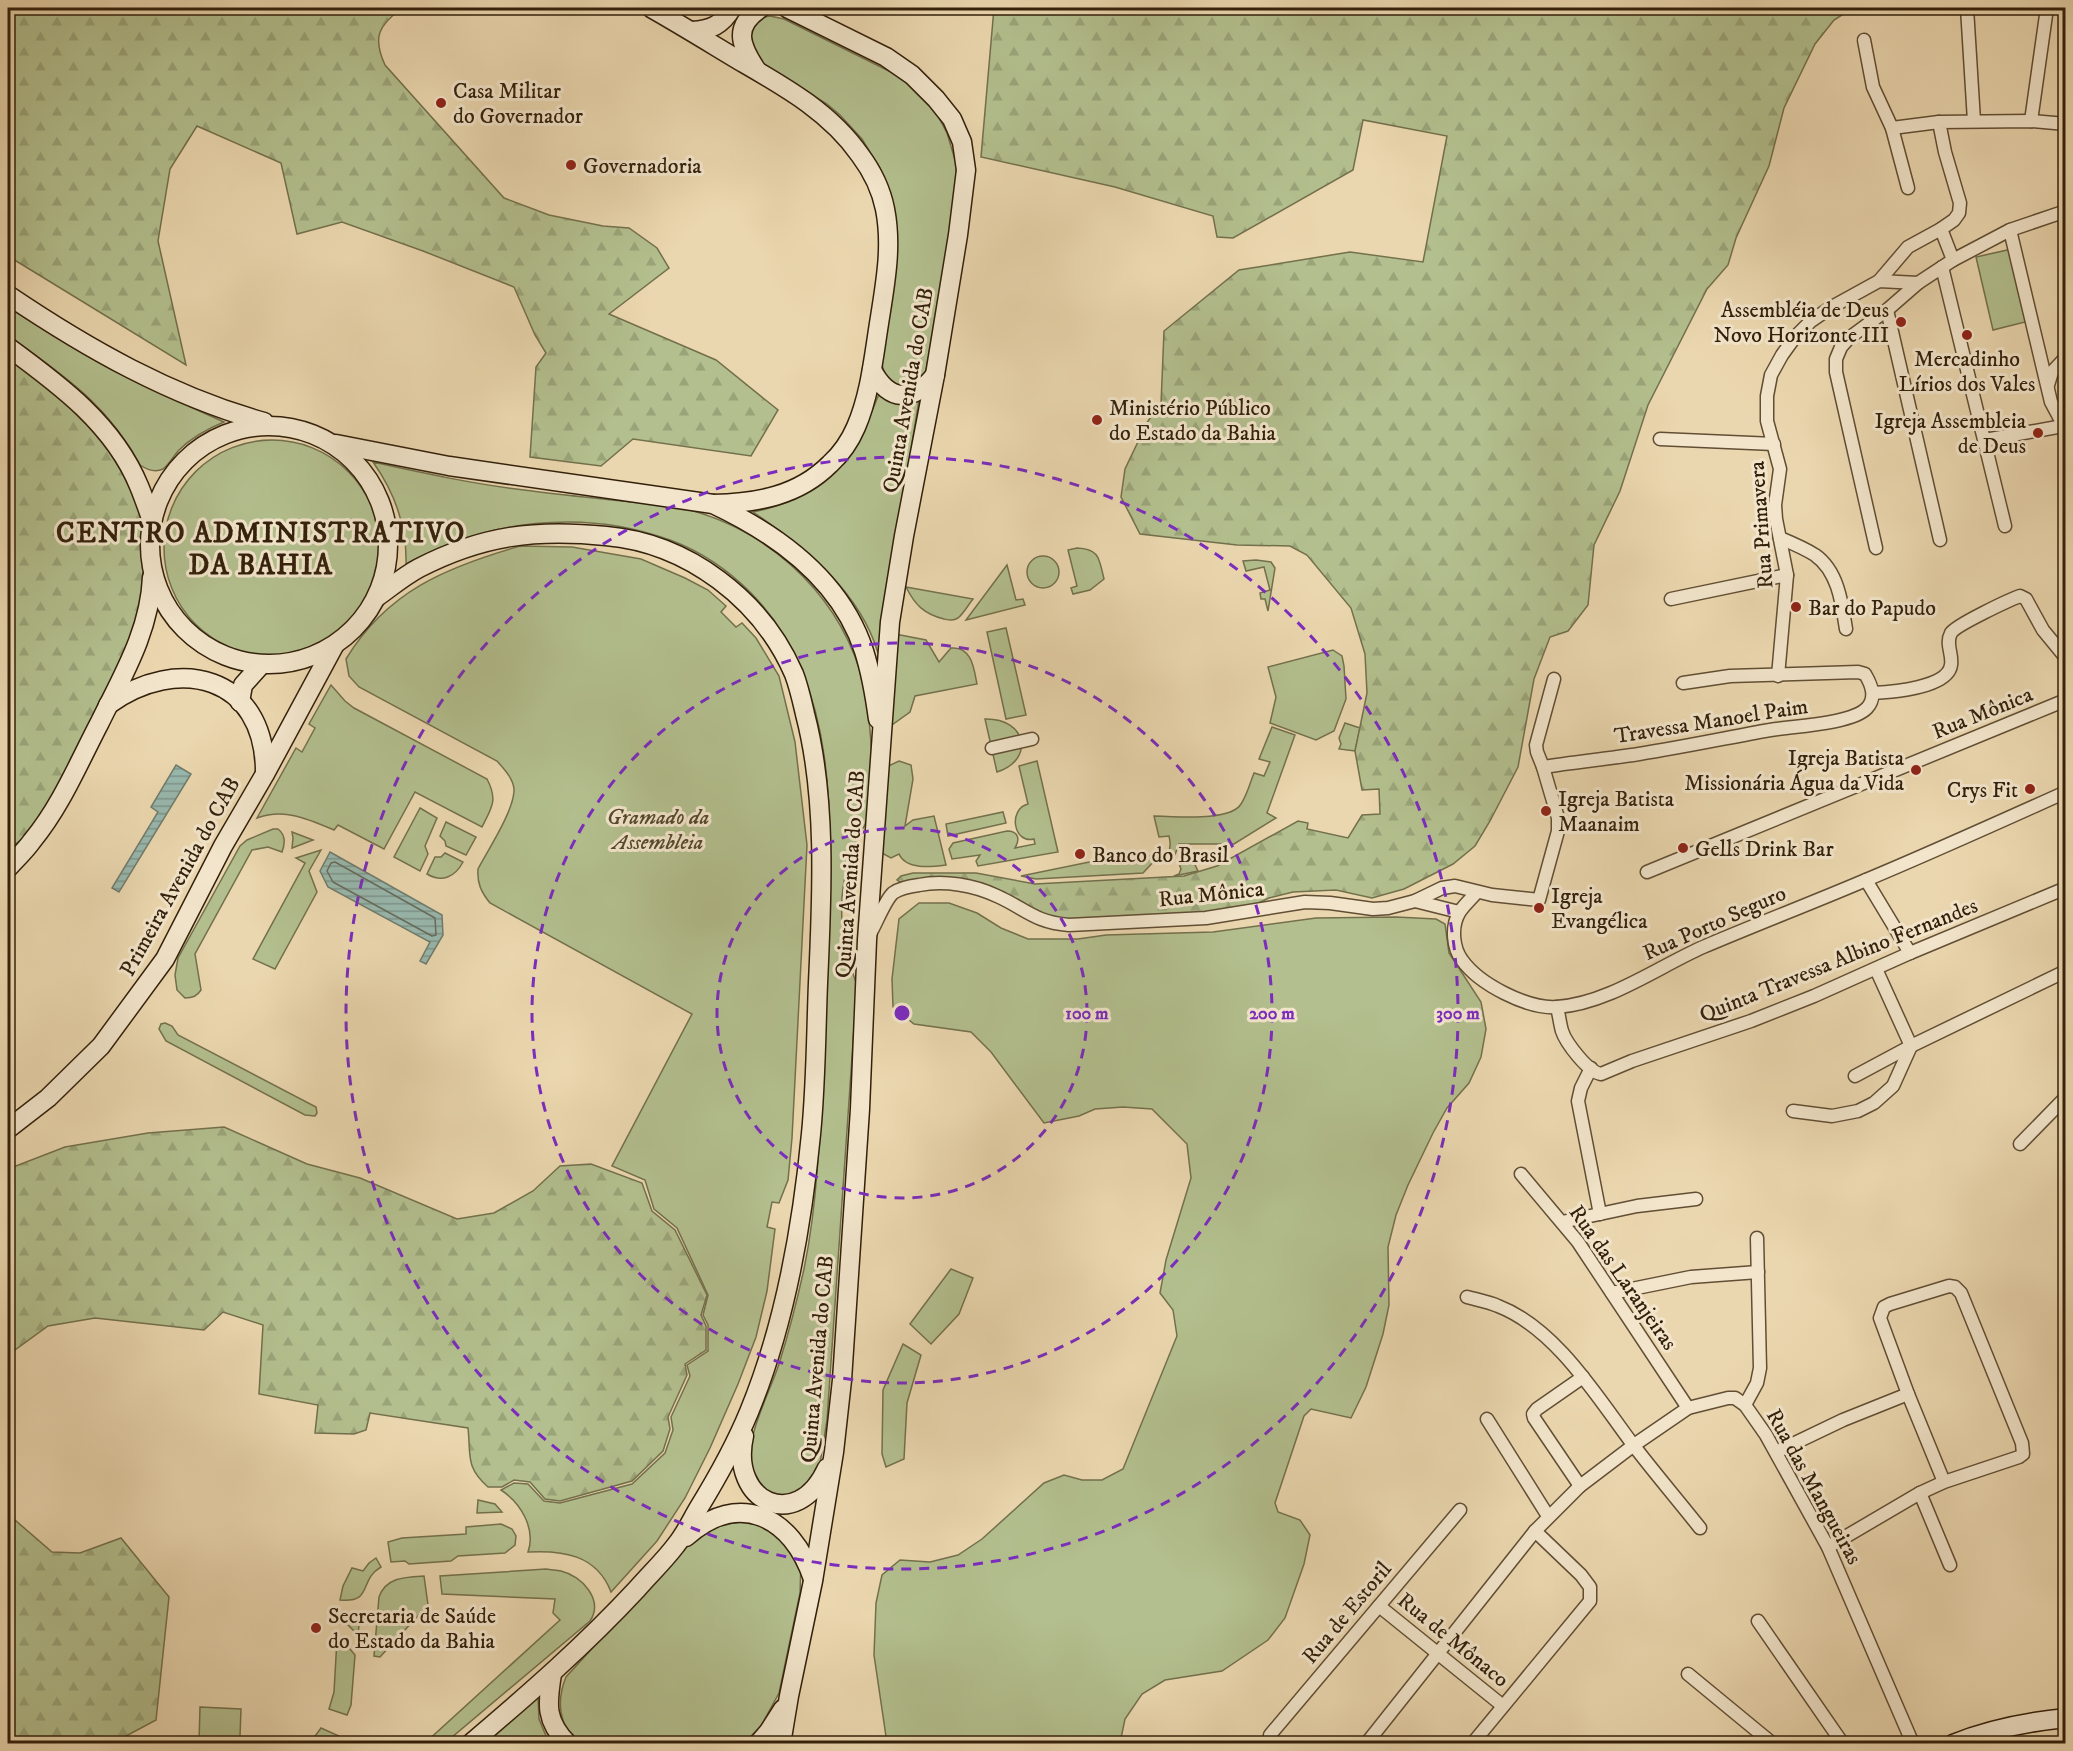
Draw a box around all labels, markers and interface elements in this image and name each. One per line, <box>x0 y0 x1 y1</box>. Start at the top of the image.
place label: Casa Militar do Governador <box>453 78 584 130</box>
marker: Casa Militar do Governador <box>434 96 448 110</box>
place label: Governadoria <box>583 153 702 180</box>
marker: Governadoria <box>564 158 578 172</box>
street label: Quinta Avenida do CAB <box>877 285 940 495</box>
place label: Assembléia de Deus Novo Horizonte III <box>1713 297 1889 349</box>
marker: Assembléia de Deus Novo Horizonte III <box>1894 315 1908 329</box>
marker: Mercadinho Lírios dos Vales <box>1960 328 1974 342</box>
place label: Mercadinho Lírios dos Vales <box>1899 346 2035 398</box>
place label: Ministério Público do Estado da Bahia <box>1109 395 1277 447</box>
place label: Igreja Assembleia de Deus <box>1874 408 2027 460</box>
marker: Ministério Público do Estado da Bahia <box>1090 413 1104 427</box>
marker: Igreja Assembleia de Deus <box>2031 426 2045 440</box>
street label: Rua Primavera <box>1744 459 1779 590</box>
district label: CENTRO ADMINISTRATIVO DA BAHIA <box>56 516 466 583</box>
place label: Bar do Papudo <box>1808 595 1936 622</box>
marker: Bar do Papudo <box>1789 600 1803 614</box>
street label: Rua Mônica <box>1928 681 2037 746</box>
street label: Travessa Manoel Paim <box>1612 693 1810 750</box>
place label: Igreja Batista Missionária Água da Vida <box>1684 745 1905 797</box>
marker: Igreja Batista Missionária Água da Vida <box>1909 763 1923 777</box>
street label: Quinta Avenida do CAB <box>830 769 871 979</box>
street label: Primeira Avenida do CAB <box>114 772 246 981</box>
place label: Crys Fit <box>1947 777 2018 804</box>
marker: Crys Fit <box>2023 782 2037 796</box>
place label: Igreja Batista Maanaim <box>1558 786 1675 838</box>
park label: Gramado da Assembleia <box>607 804 709 856</box>
marker: Igreja Batista Maanaim <box>1539 804 1553 818</box>
place label: Gells Drink Bar <box>1695 836 1834 863</box>
marker: Gells Drink Bar <box>1676 841 1690 855</box>
place label: Banco do Brasil <box>1092 842 1229 869</box>
marker: Banco do Brasil <box>1073 847 1087 861</box>
street label: Rua Mônica <box>1157 875 1266 913</box>
street label: Rua Porto Seguro <box>1639 880 1790 967</box>
place label: Igreja Evangélica <box>1551 883 1648 935</box>
street label: Quinta Travessa Albino Fernandes <box>1695 892 1982 1029</box>
marker: Igreja Evangélica <box>1532 901 1546 915</box>
centre of rings <box>892 1003 912 1023</box>
text: 100 m <box>1065 1003 1109 1025</box>
text: 200 m <box>1249 1003 1295 1025</box>
text: 300 m <box>1436 1003 1480 1025</box>
street label: Rua das Laranjeiras <box>1563 1200 1683 1356</box>
street label: Quinta Avenida do CAB <box>795 1254 840 1464</box>
street label: Rua das Mangueiras <box>1760 1404 1868 1569</box>
street label: Rua de Estoril <box>1297 1556 1398 1670</box>
street label: Rua de Mônaco <box>1392 1587 1514 1693</box>
place label: Secretaria de Saúde do Estado da Bahia <box>328 1603 496 1655</box>
marker: Secretaria de Saúde do Estado da Bahia <box>309 1621 323 1635</box>

